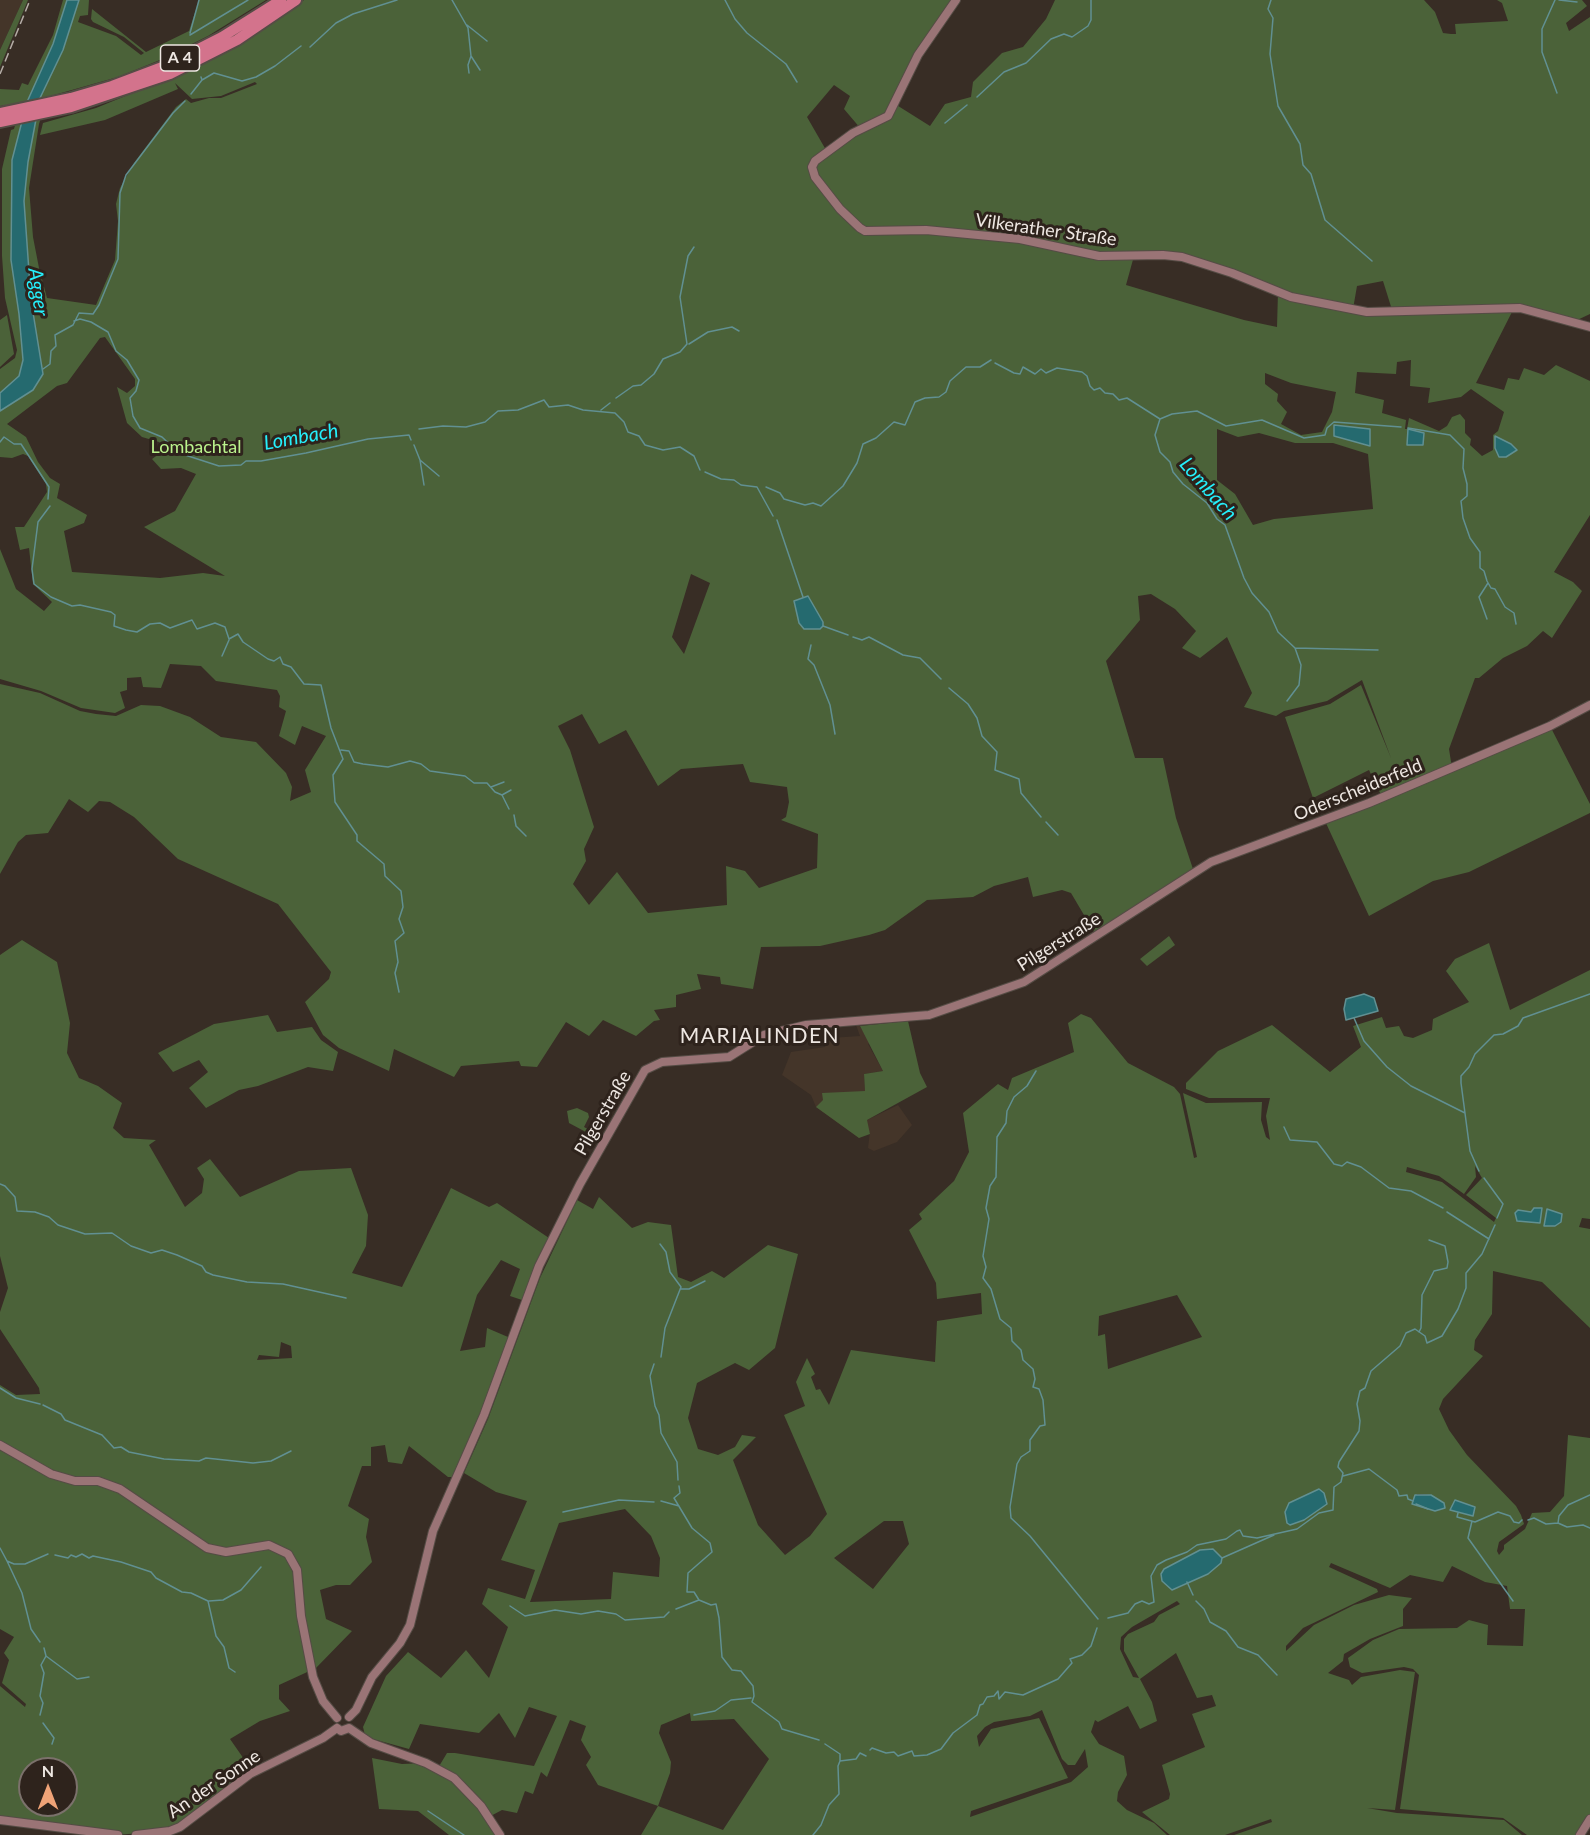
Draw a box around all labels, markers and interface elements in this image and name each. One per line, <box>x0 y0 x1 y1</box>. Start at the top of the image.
road number: A 4 <box>160 45 200 71</box>
street label: Vilkerather Straße <box>974 209 1118 251</box>
water label: Agger <box>23 266 53 318</box>
water label: Lombach <box>262 419 340 455</box>
park label: Lombachtal <box>151 436 241 458</box>
water label: Lombach <box>1174 453 1242 525</box>
street label: Oderscheiderfeld <box>1291 754 1425 826</box>
street label: Pilgerstraße <box>1013 908 1105 976</box>
district label: MARIALINDEN <box>680 1023 840 1049</box>
street label: Pilgerstraße <box>570 1067 636 1159</box>
street label: An der Sonne <box>164 1745 264 1823</box>
north arrow <box>18 1757 78 1817</box>
text: N <box>42 1761 54 1780</box>

